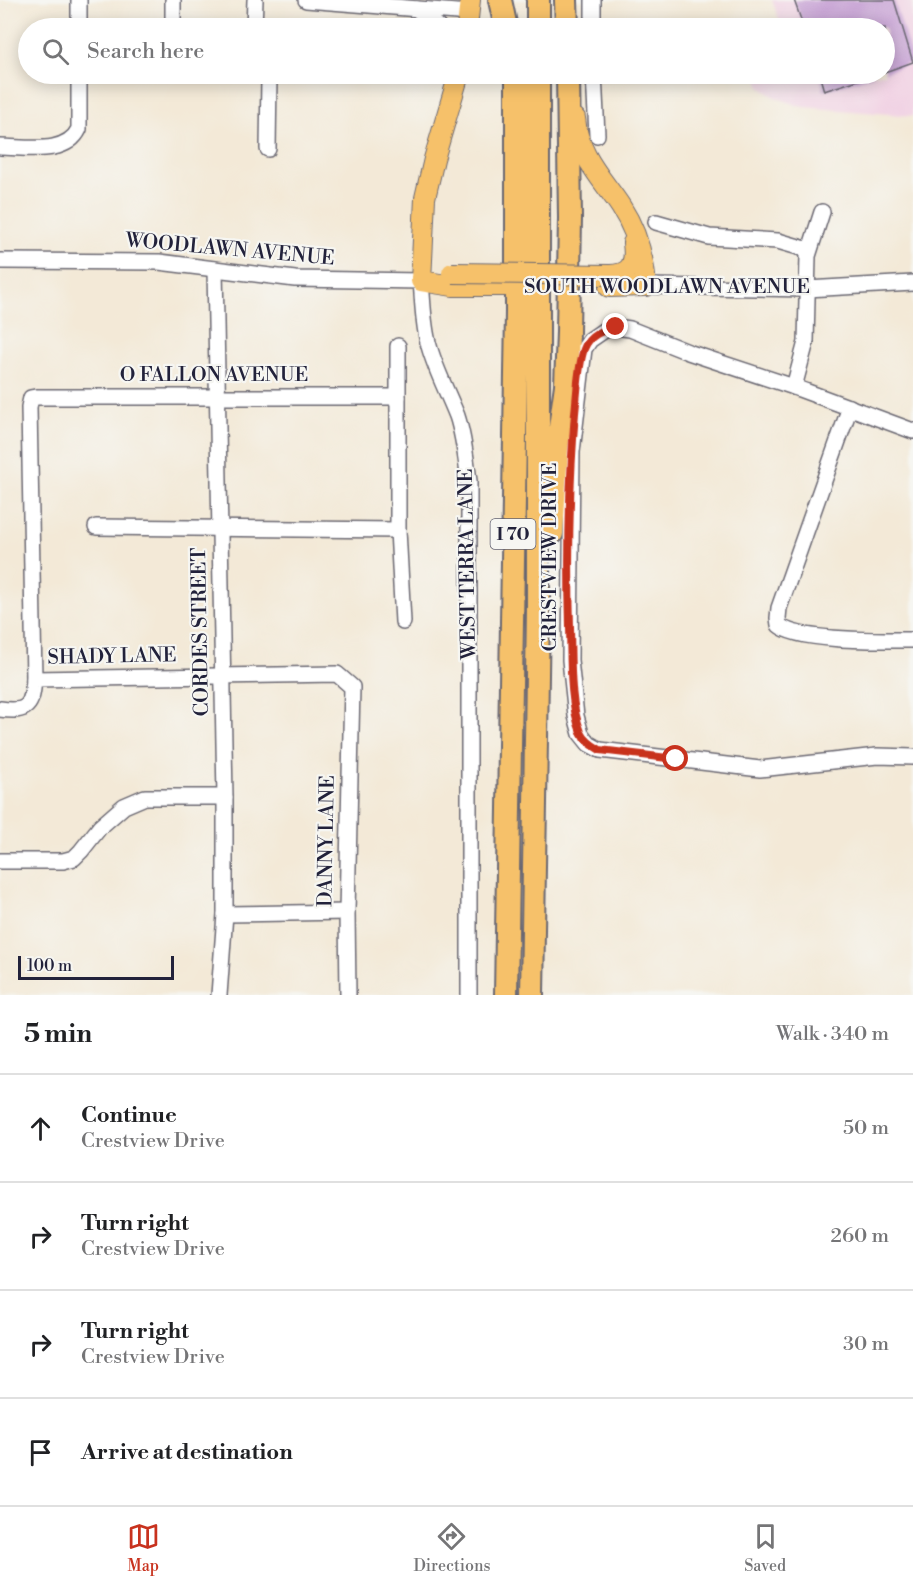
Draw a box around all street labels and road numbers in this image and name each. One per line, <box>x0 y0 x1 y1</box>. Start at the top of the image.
street label: WOODLAWN AVENUE <box>123 228 336 272</box>
street label: SOUTH WOODLAWN AVENUE <box>524 275 810 300</box>
street label: O FALLON AVENUE <box>120 363 308 388</box>
street label: CRESTVIEW DRIVE <box>538 463 563 651</box>
street label: WEST TERRA LANE <box>454 468 482 661</box>
road number: I 70 <box>490 519 536 549</box>
street label: CORDES STREET <box>187 547 215 717</box>
street label: SHADY LANE <box>47 643 177 671</box>
street label: DANNY LANE <box>313 775 341 907</box>

